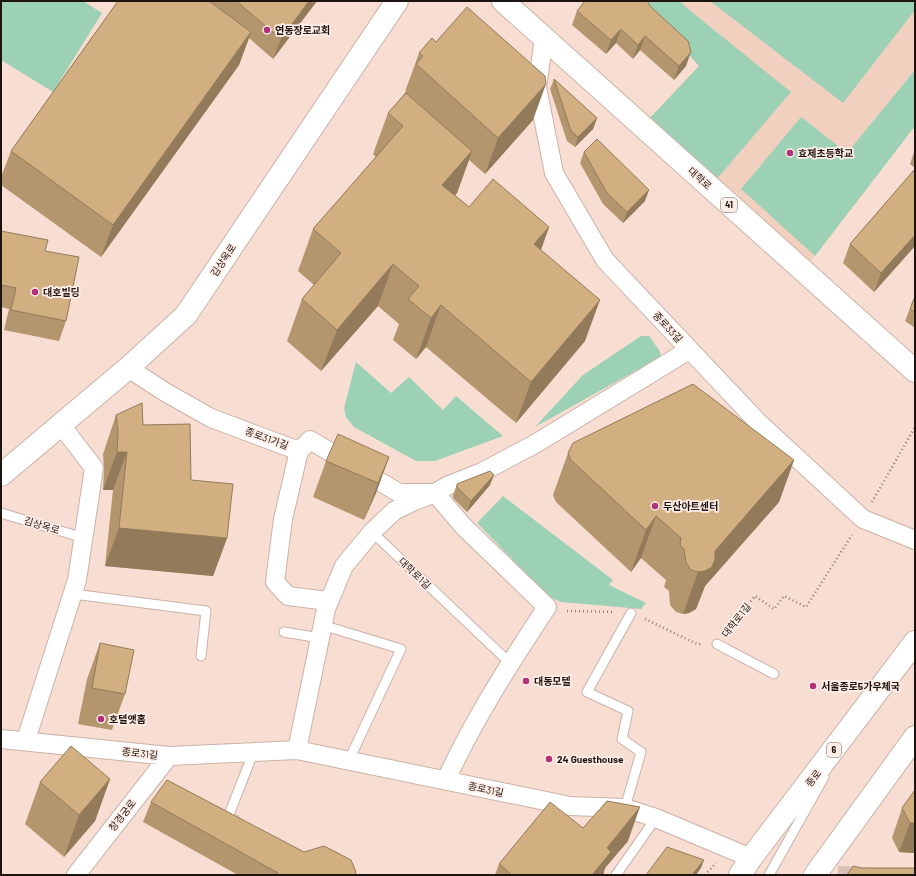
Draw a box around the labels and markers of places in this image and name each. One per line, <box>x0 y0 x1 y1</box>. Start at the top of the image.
place label: 연동장로교회 <box>275 24 330 36</box>
marker: 연동장로교회 <box>262 25 272 35</box>
place label: 효제초등학교 <box>798 147 853 159</box>
marker: 효제초등학교 <box>785 148 795 158</box>
place label: 대호빌딩 <box>43 286 80 298</box>
marker: 대호빌딩 <box>30 287 40 297</box>
place label: 두산아트센터 <box>663 500 718 512</box>
marker: 두산아트센터 <box>650 501 660 511</box>
place label: 대동모텔 <box>534 675 571 687</box>
marker: 대동모텔 <box>521 676 531 686</box>
place label: 서울종로5가우체국 <box>821 680 900 692</box>
marker: 서울종로5가우체국 <box>808 681 818 691</box>
place label: 호텔앳홈 <box>109 713 146 725</box>
marker: 호텔앳홈 <box>96 714 106 724</box>
place label: 24 Guesthouse <box>557 753 624 765</box>
marker: 24 Guesthouse <box>544 754 554 764</box>

